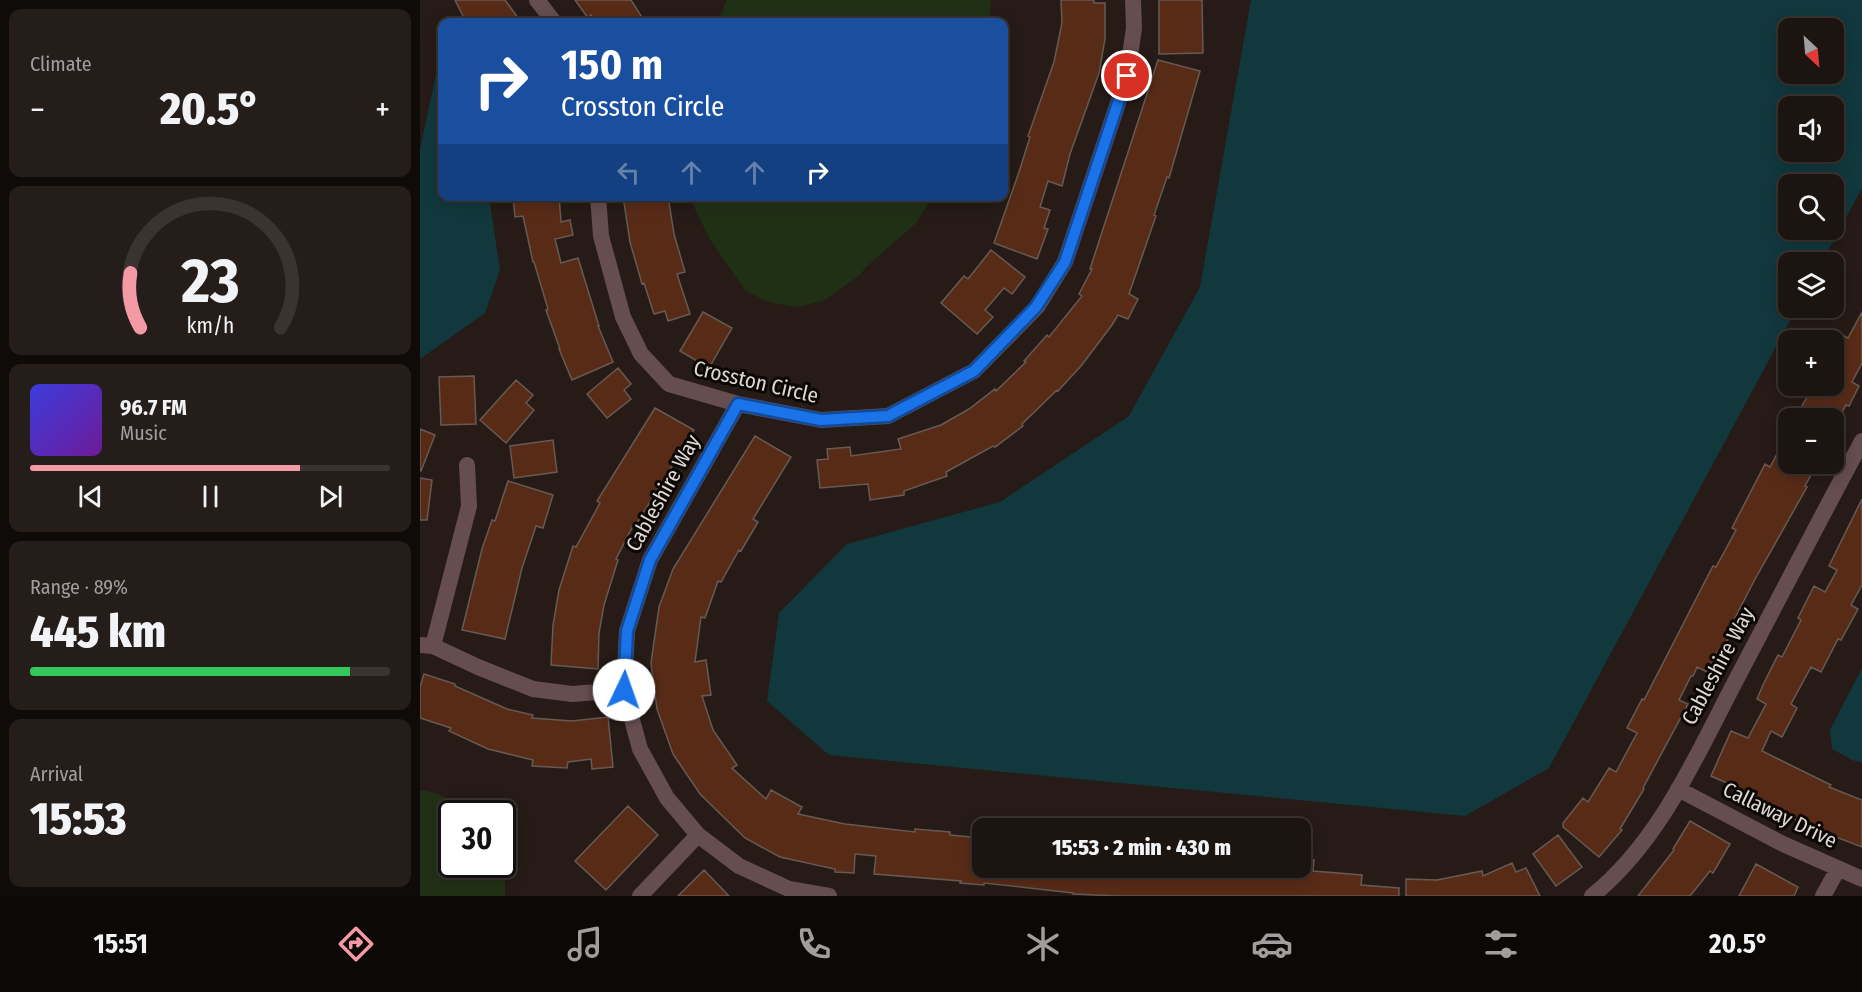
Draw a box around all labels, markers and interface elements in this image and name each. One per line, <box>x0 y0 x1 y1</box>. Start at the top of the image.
north arrow <box>1778 18 1844 84</box>
map controls <box>1778 18 1844 474</box>
text: 150 m <box>561 40 663 90</box>
icon: right <box>462 42 540 120</box>
pin <box>1101 50 1152 101</box>
text: Climate <box>30 52 92 76</box>
icon: arrive <box>1110 59 1143 92</box>
text: 20.5° <box>160 82 260 136</box>
text: − <box>30 90 45 130</box>
text: + <box>375 90 390 130</box>
text: Crosston Circle <box>561 91 724 123</box>
button: sound <box>1778 96 1844 162</box>
icon: left <box>612 156 645 189</box>
icon: ahead <box>675 156 708 189</box>
icon: ahead <box>738 156 771 189</box>
icon: right <box>801 156 834 189</box>
button: search <box>1778 174 1844 240</box>
text: 23 <box>180 244 239 319</box>
button: layers <box>1778 252 1844 318</box>
text: km/h <box>186 313 234 339</box>
button: + <box>1778 330 1844 396</box>
street label: Crosston Circle <box>691 355 821 409</box>
text: 96.7 FM <box>120 394 187 421</box>
button: − <box>1778 408 1844 474</box>
text: Music <box>120 421 167 445</box>
street label: Cableshire Way <box>620 429 706 556</box>
icon: previous <box>74 480 107 513</box>
icon: pause <box>194 480 227 513</box>
icon: next <box>314 480 347 513</box>
text: Range · 89% <box>30 575 128 599</box>
street label: Cableshire Way <box>1676 602 1760 729</box>
text: 445 km <box>30 605 166 659</box>
position arrow <box>592 658 656 722</box>
text: Arrival <box>30 762 83 786</box>
street label: Callaway Drive <box>1719 776 1841 854</box>
text: 15:53 <box>30 792 127 846</box>
speed limit sign: 30 <box>438 800 516 878</box>
text: 15:53 · 2 min · 430 m <box>1052 834 1231 861</box>
icon: directions <box>335 923 377 965</box>
icon: music <box>564 923 606 965</box>
icon: phone <box>793 923 835 965</box>
icon: climate <box>1022 923 1064 965</box>
icon: car <box>1251 923 1293 965</box>
icon: filters <box>1480 923 1522 965</box>
text: 15:51 <box>94 928 148 960</box>
text: 20.5° <box>1709 928 1768 960</box>

